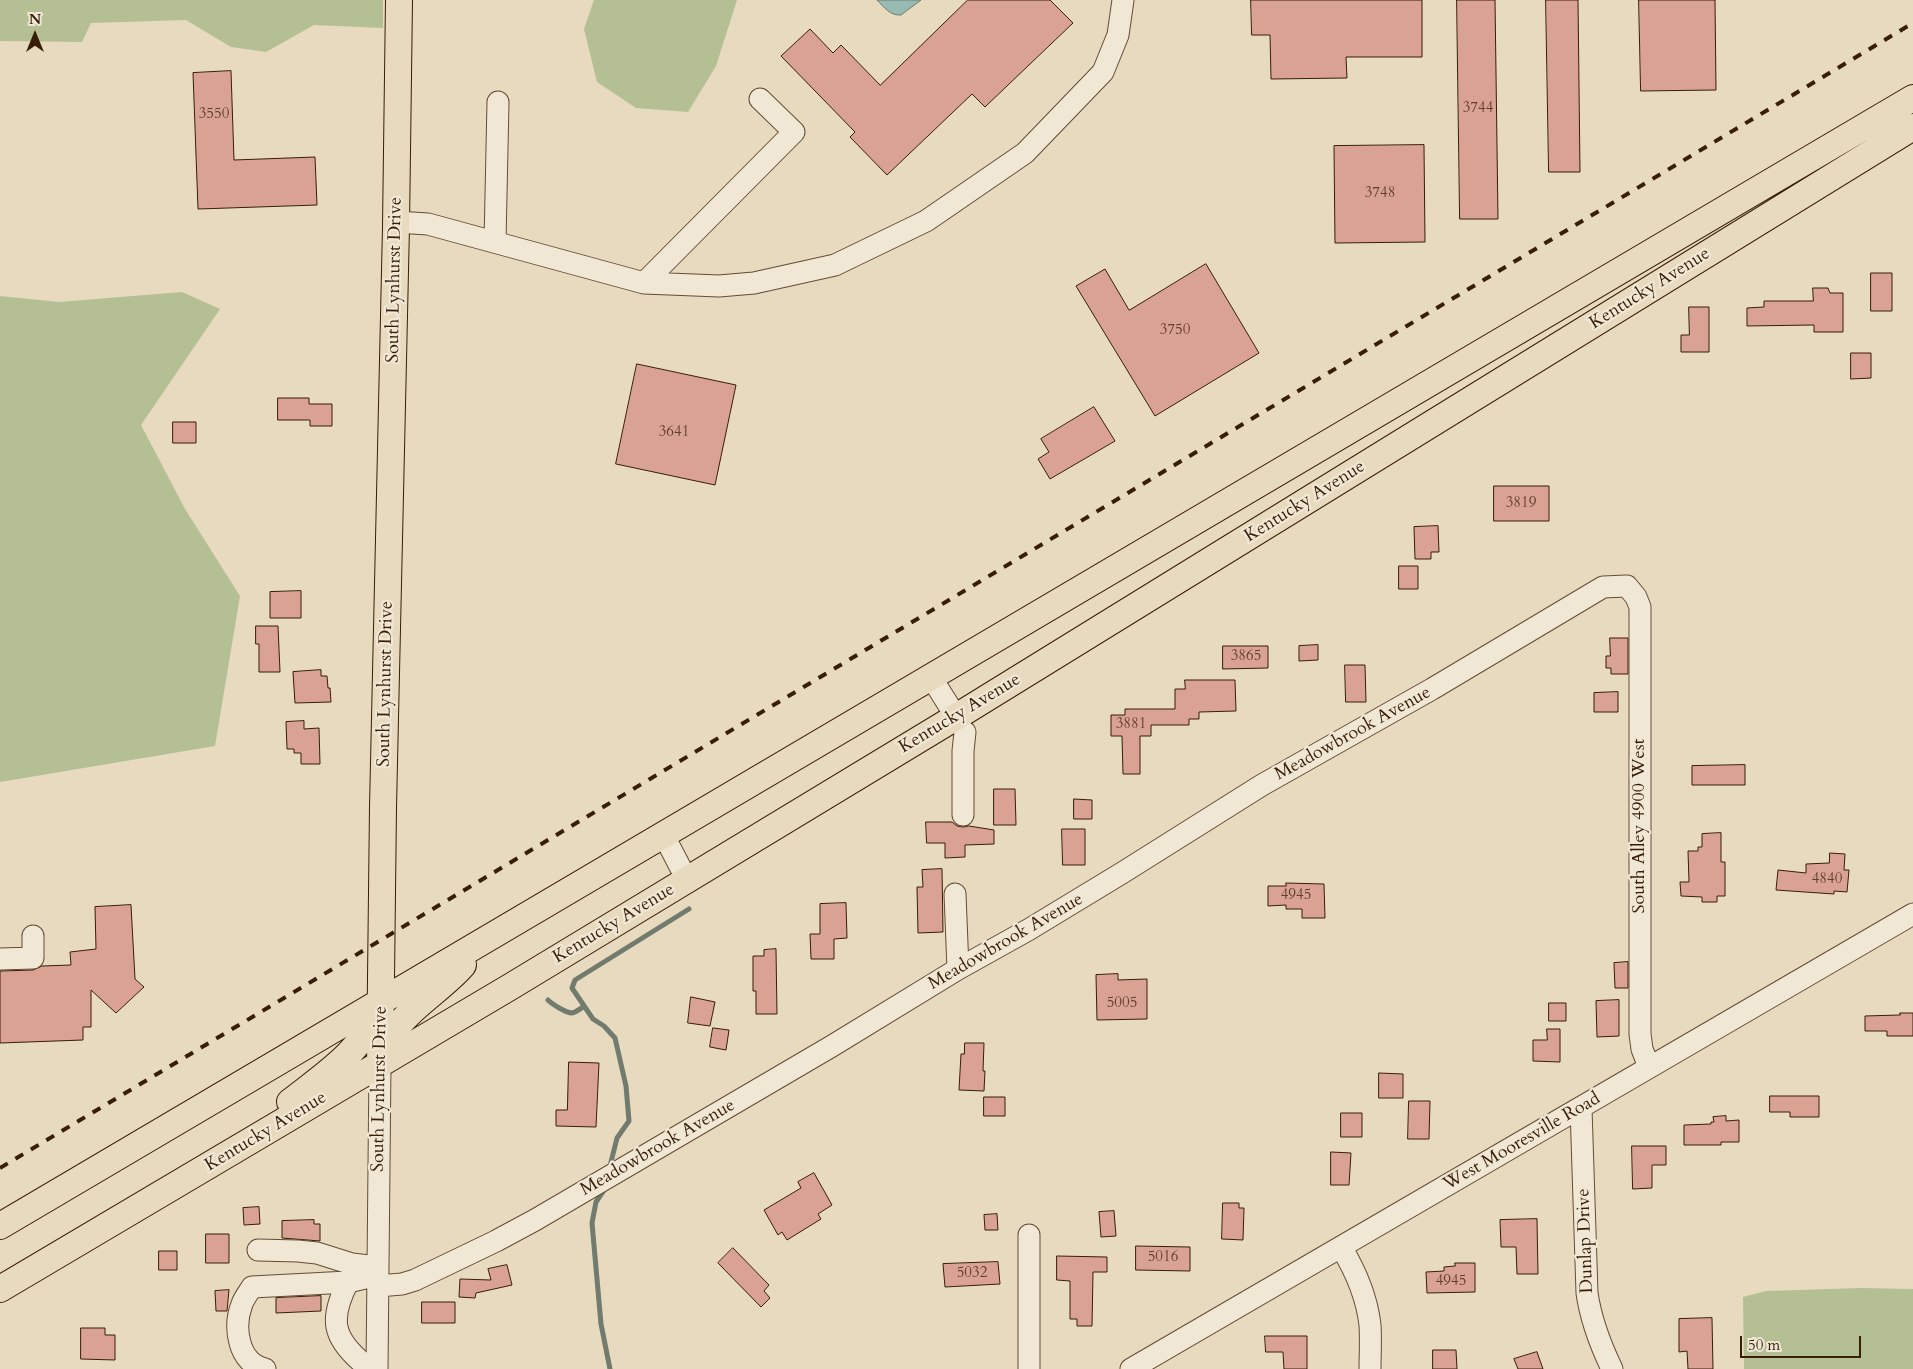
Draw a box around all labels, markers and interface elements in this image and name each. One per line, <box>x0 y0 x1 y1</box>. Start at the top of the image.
north arrow <box>10 10 60 60</box>
text: N <box>29 10 41 29</box>
house number: 3744 <box>1463 100 1493 118</box>
house number: 3550 <box>199 106 229 124</box>
house number: 3748 <box>1365 185 1395 203</box>
street label: South Lynhurst Drive <box>383 197 407 363</box>
street label: Kentucky Avenue <box>1586 243 1714 335</box>
house number: 3750 <box>1160 322 1190 340</box>
house number: 3641 <box>659 424 689 442</box>
street label: Kentucky Avenue <box>1241 456 1369 548</box>
house number: 3819 <box>1506 495 1536 513</box>
street label: South Lynhurst Drive <box>374 601 398 767</box>
house number: 3865 <box>1231 648 1261 666</box>
street label: Kentucky Avenue <box>895 669 1025 759</box>
street label: Meadowbrook Avenue <box>1271 682 1435 786</box>
house number: 3881 <box>1116 716 1146 734</box>
street label: South Alley 4900 West <box>1629 739 1651 913</box>
house number: 4840 <box>1812 871 1842 889</box>
street label: Kentucky Avenue <box>549 879 679 969</box>
house number: 4945 <box>1281 887 1311 905</box>
street label: Meadowbrook Avenue <box>925 889 1087 995</box>
house number: 5005 <box>1107 995 1137 1013</box>
street label: South Lynhurst Drive <box>368 1006 392 1172</box>
street label: Kentucky Avenue <box>201 1087 331 1177</box>
street label: West Mooresville Road <box>1440 1088 1604 1196</box>
street label: Meadowbrook Avenue <box>577 1095 739 1201</box>
street label: Dunlap Drive <box>1573 1188 1599 1294</box>
house number: 5016 <box>1148 1249 1178 1267</box>
house number: 5032 <box>957 1265 987 1283</box>
house number: 4945 <box>1436 1273 1466 1291</box>
scale bar <box>1743 1326 1864 1358</box>
text: 50 m <box>1748 1335 1780 1355</box>

